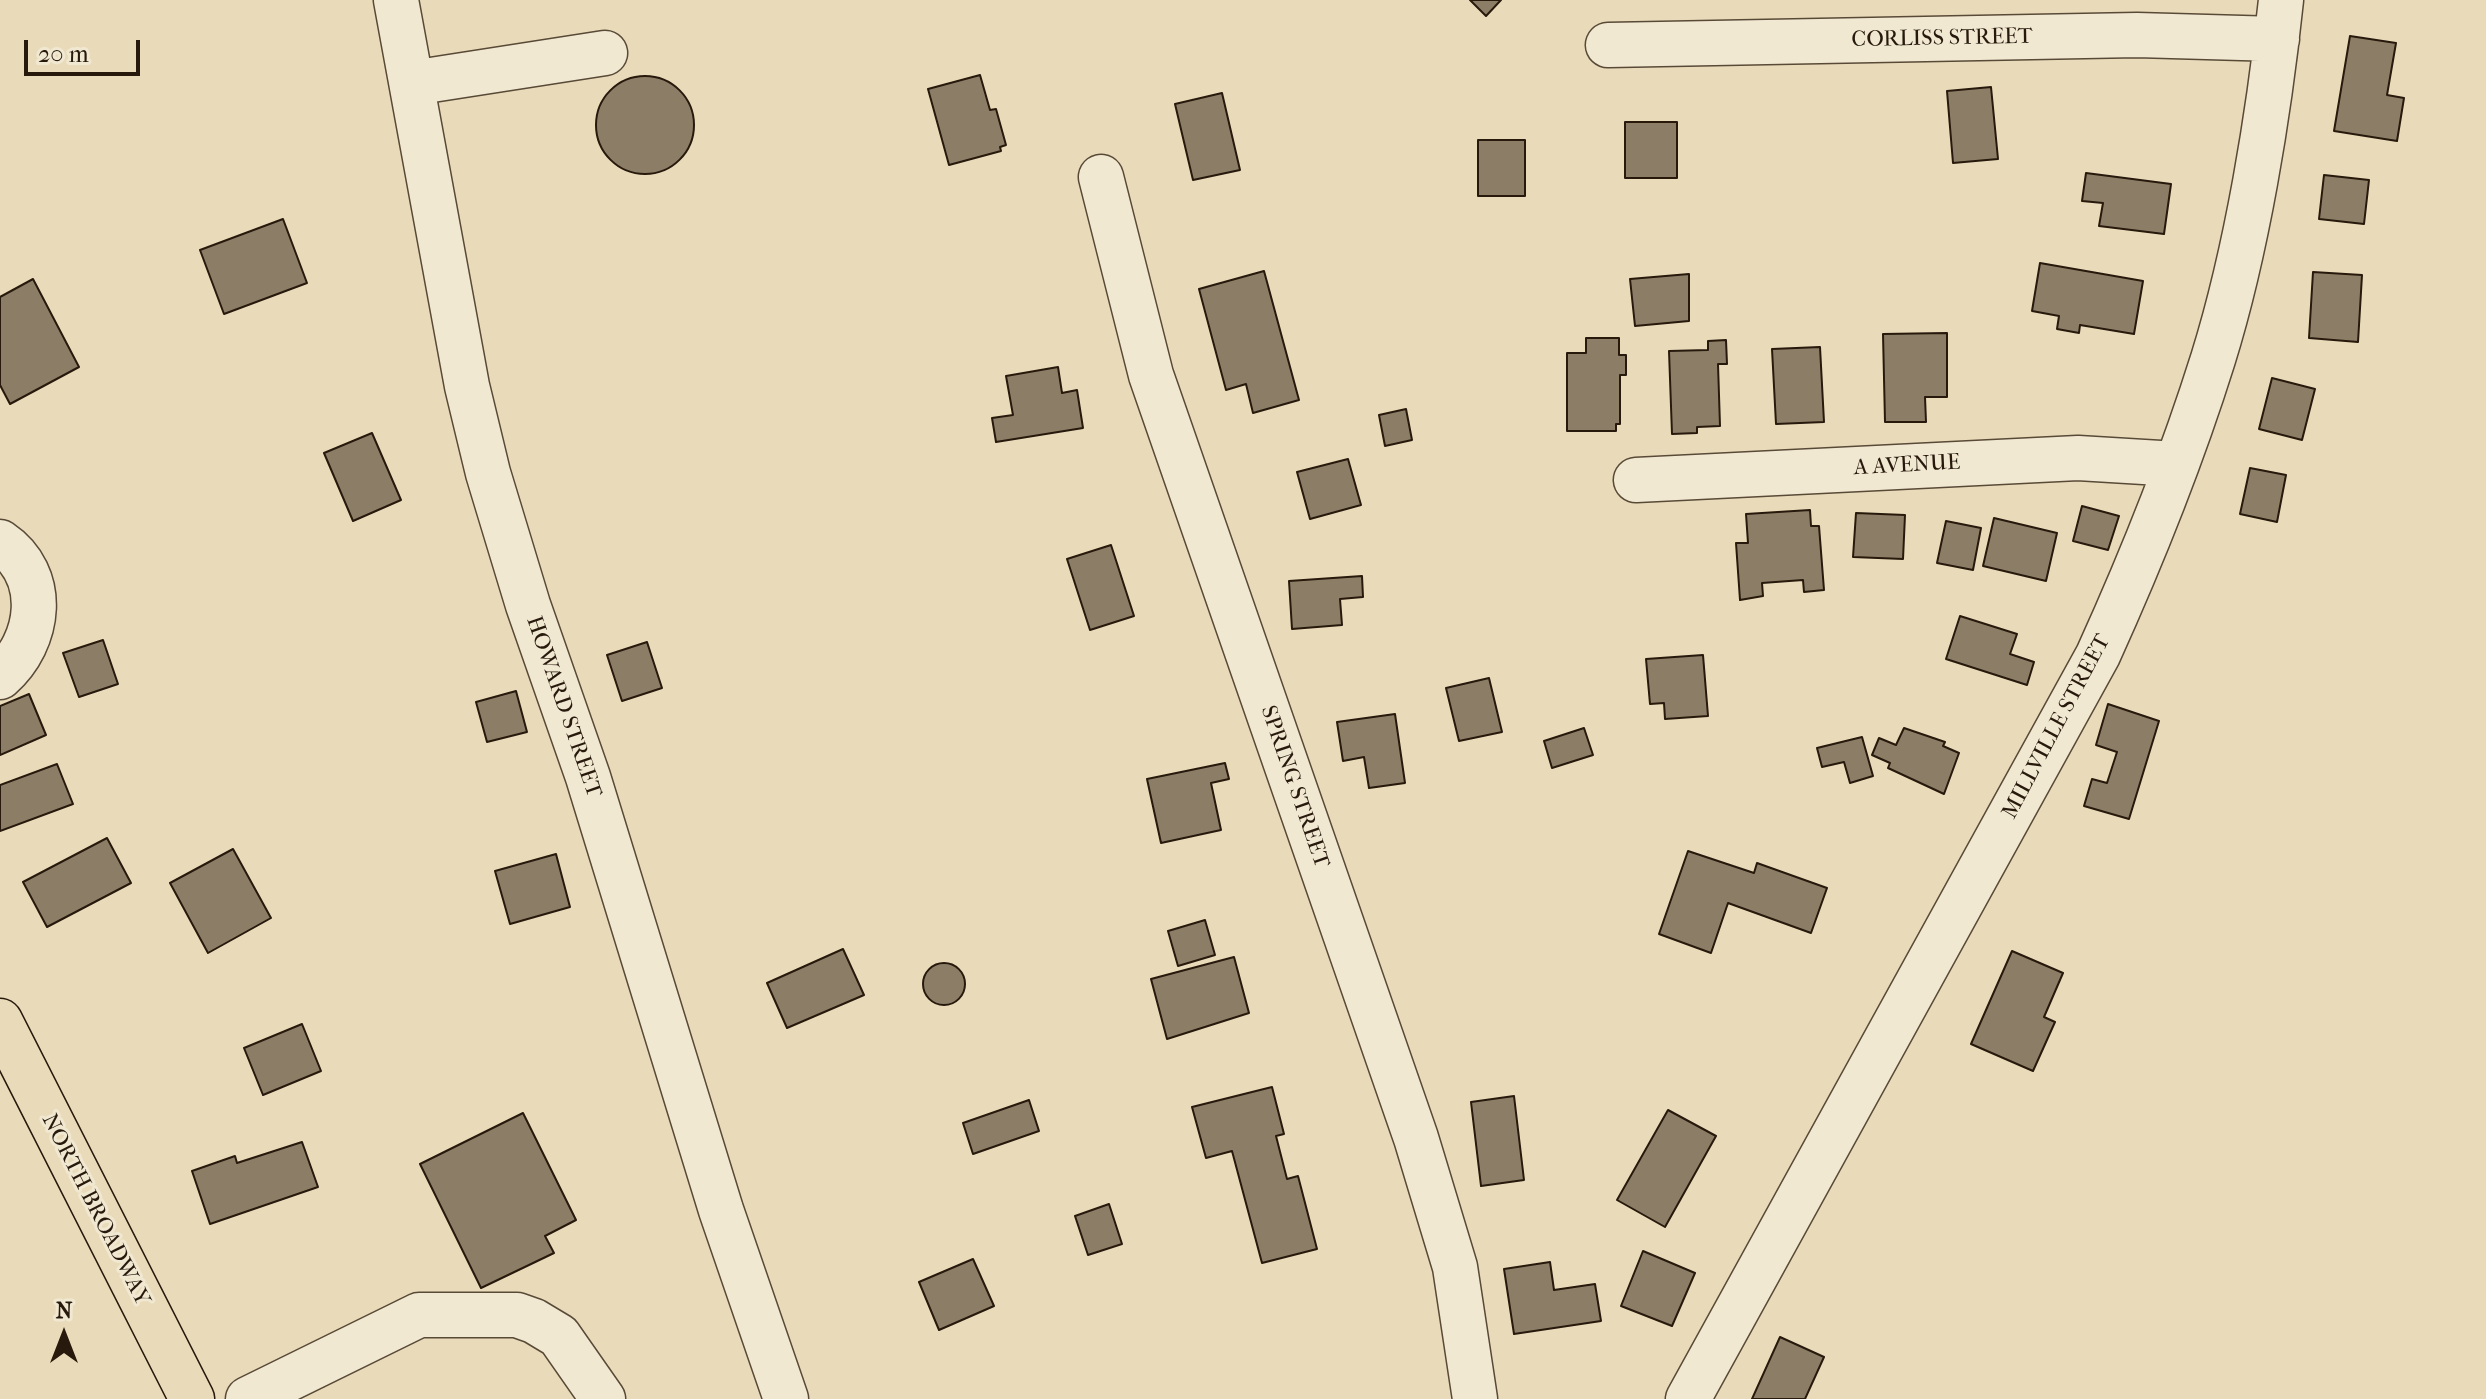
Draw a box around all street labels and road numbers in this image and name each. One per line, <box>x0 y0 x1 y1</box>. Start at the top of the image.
street label: CORLISS STREET <box>1851 24 2033 54</box>
street label: A AVENUE <box>1853 450 1961 482</box>
street label: HOWARD STREET <box>520 613 606 801</box>
street label: MILLVILLE STREET <box>1997 630 2117 824</box>
street label: SPRING STREET <box>1254 702 1334 872</box>
street label: NORTH BROADWAY <box>35 1110 155 1310</box>

